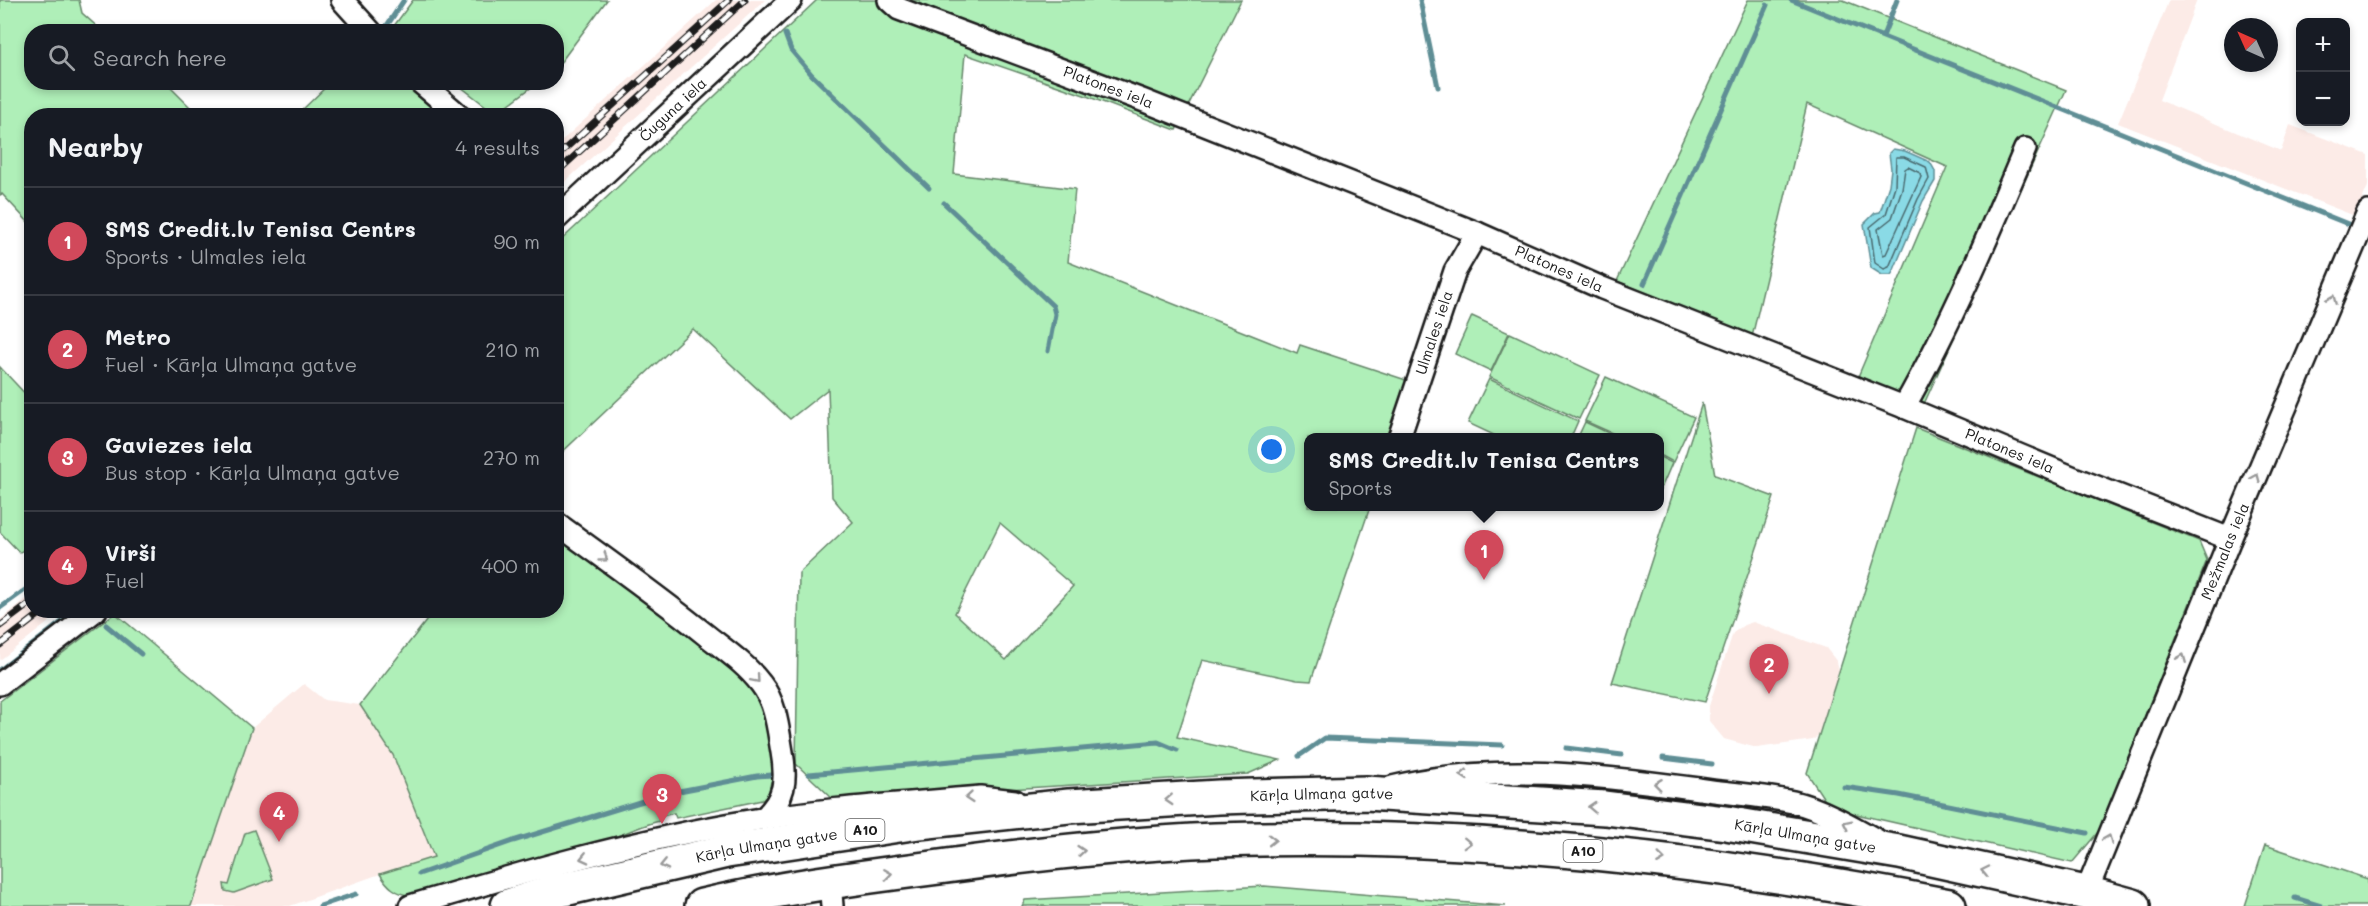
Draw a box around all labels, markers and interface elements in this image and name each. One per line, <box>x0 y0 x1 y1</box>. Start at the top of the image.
north arrow <box>2224 18 2278 72</box>
map controls <box>2296 18 2350 126</box>
button: + <box>2296 18 2350 72</box>
search box <box>24 24 564 90</box>
icon: search <box>45 41 78 74</box>
text: Search here <box>93 43 227 72</box>
street label: Platones iela <box>1061 61 1157 113</box>
button: − <box>2296 72 2350 126</box>
street label: Čuguna iela <box>634 73 710 146</box>
text: Nearby <box>48 130 143 164</box>
text: 4 results <box>455 134 540 160</box>
text: SMS Credit.lv Tenisa Centrs <box>105 214 416 243</box>
text: 1 <box>63 228 72 254</box>
text: 90 m <box>494 228 540 254</box>
street label: Platones iela <box>1512 240 1607 296</box>
text: Sports · Ulmales iela <box>105 243 307 269</box>
street label: Ulmales iela <box>1410 288 1457 377</box>
one-way arrow <box>2325 294 2337 305</box>
text: Metro <box>105 322 171 351</box>
text: 2 <box>62 336 73 362</box>
text: 210 m <box>485 336 540 362</box>
text: Fuel · Kārļa Ulmaņa gatve <box>105 351 357 377</box>
street label: Platones iela <box>1963 423 2057 478</box>
text: Gaviezes iela <box>105 430 252 459</box>
popup <box>1304 433 1664 511</box>
your location <box>1257 435 1286 464</box>
text: 3 <box>62 444 74 470</box>
text: 270 m <box>483 444 540 470</box>
text: SMS Credit.lv Tenisa Centrs <box>1329 445 1639 474</box>
text: Bus stop · Kārļa Ulmaņa gatve <box>105 459 400 485</box>
one-way arrow <box>2249 473 2261 484</box>
text: Sports <box>1329 474 1393 500</box>
street label: Mežmalas iela <box>2195 499 2253 602</box>
pin: 1 <box>1464 530 1504 580</box>
text: Virši <box>105 538 157 567</box>
one-way arrow <box>597 551 608 562</box>
text: 4 <box>61 552 74 578</box>
text: 400 m <box>481 552 540 578</box>
text: Fuel <box>105 567 145 593</box>
pin: 2 <box>1750 644 1788 694</box>
one-way arrow <box>2174 654 2187 664</box>
one-way arrow <box>749 672 760 683</box>
one-way arrow <box>1459 769 1468 782</box>
pin: 3 <box>642 774 682 824</box>
one-way arrow <box>1653 778 1662 790</box>
street label: Kārļa Ulmaņa gatve <box>1250 782 1394 805</box>
one-way arrow <box>964 791 974 804</box>
pin: 4 <box>260 792 298 842</box>
one-way arrow <box>1165 794 1174 807</box>
one-way arrow <box>1587 801 1596 814</box>
street label: Kārļa Ulmaņa gatve <box>1733 814 1878 857</box>
road number: A10 <box>846 819 884 841</box>
one-way arrow <box>1843 820 1854 832</box>
street label: Kārļa Ulmaņa gatve <box>694 823 839 867</box>
one-way arrow <box>1267 834 1276 846</box>
one-way arrow <box>2101 834 2113 845</box>
one-way arrow <box>1462 836 1471 849</box>
road number: A10 <box>1564 840 1602 862</box>
one-way arrow <box>1077 845 1086 858</box>
one-way arrow <box>579 850 589 863</box>
one-way arrow <box>1656 853 1666 865</box>
one-way arrow <box>659 858 669 871</box>
one-way arrow <box>1981 865 1991 878</box>
one-way arrow <box>883 868 892 880</box>

